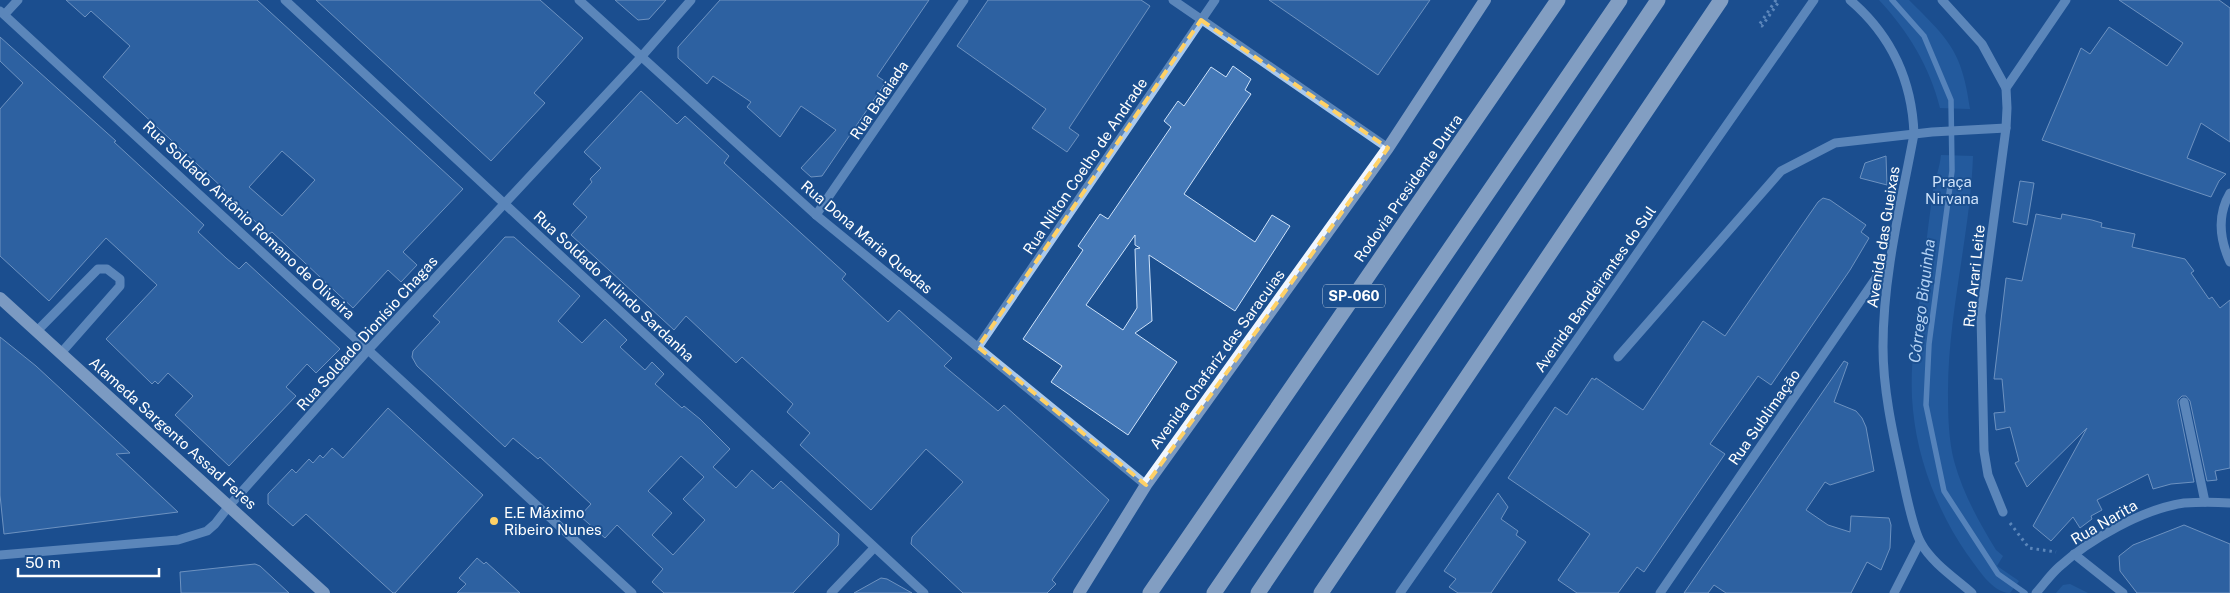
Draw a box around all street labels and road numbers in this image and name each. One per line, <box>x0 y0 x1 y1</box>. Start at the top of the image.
street label: Rua Balaiada <box>846 58 912 142</box>
street label: Rua Nílton Coelho de Andrade <box>1020 75 1150 257</box>
street label: Rodovia Presidente Dutra <box>1350 111 1466 265</box>
street label: Rua Soldado Antônio Romano de Oliveira <box>140 117 358 323</box>
street label: Avenida das Gueixas <box>1863 165 1903 309</box>
street label: Rua Dona Maria Quedas <box>798 177 936 297</box>
street label: Avenida Bandeirantes do Sul <box>1531 203 1659 375</box>
street label: Rua Soldado Arlindo Sardanha <box>530 207 698 365</box>
street label: Rua Arari Leite <box>1960 224 1988 328</box>
street label: Rua Soldado Dionísio Chagas <box>293 252 441 414</box>
street label: Avenida Chafariz das Saracuias <box>1146 266 1288 452</box>
road number: SP-060 <box>1323 284 1385 308</box>
street label: Alameda Sargento Assad Feres <box>86 354 260 512</box>
street label: Rua Sublimação <box>1725 366 1803 468</box>
street label: Rua Narita <box>2068 496 2140 548</box>

